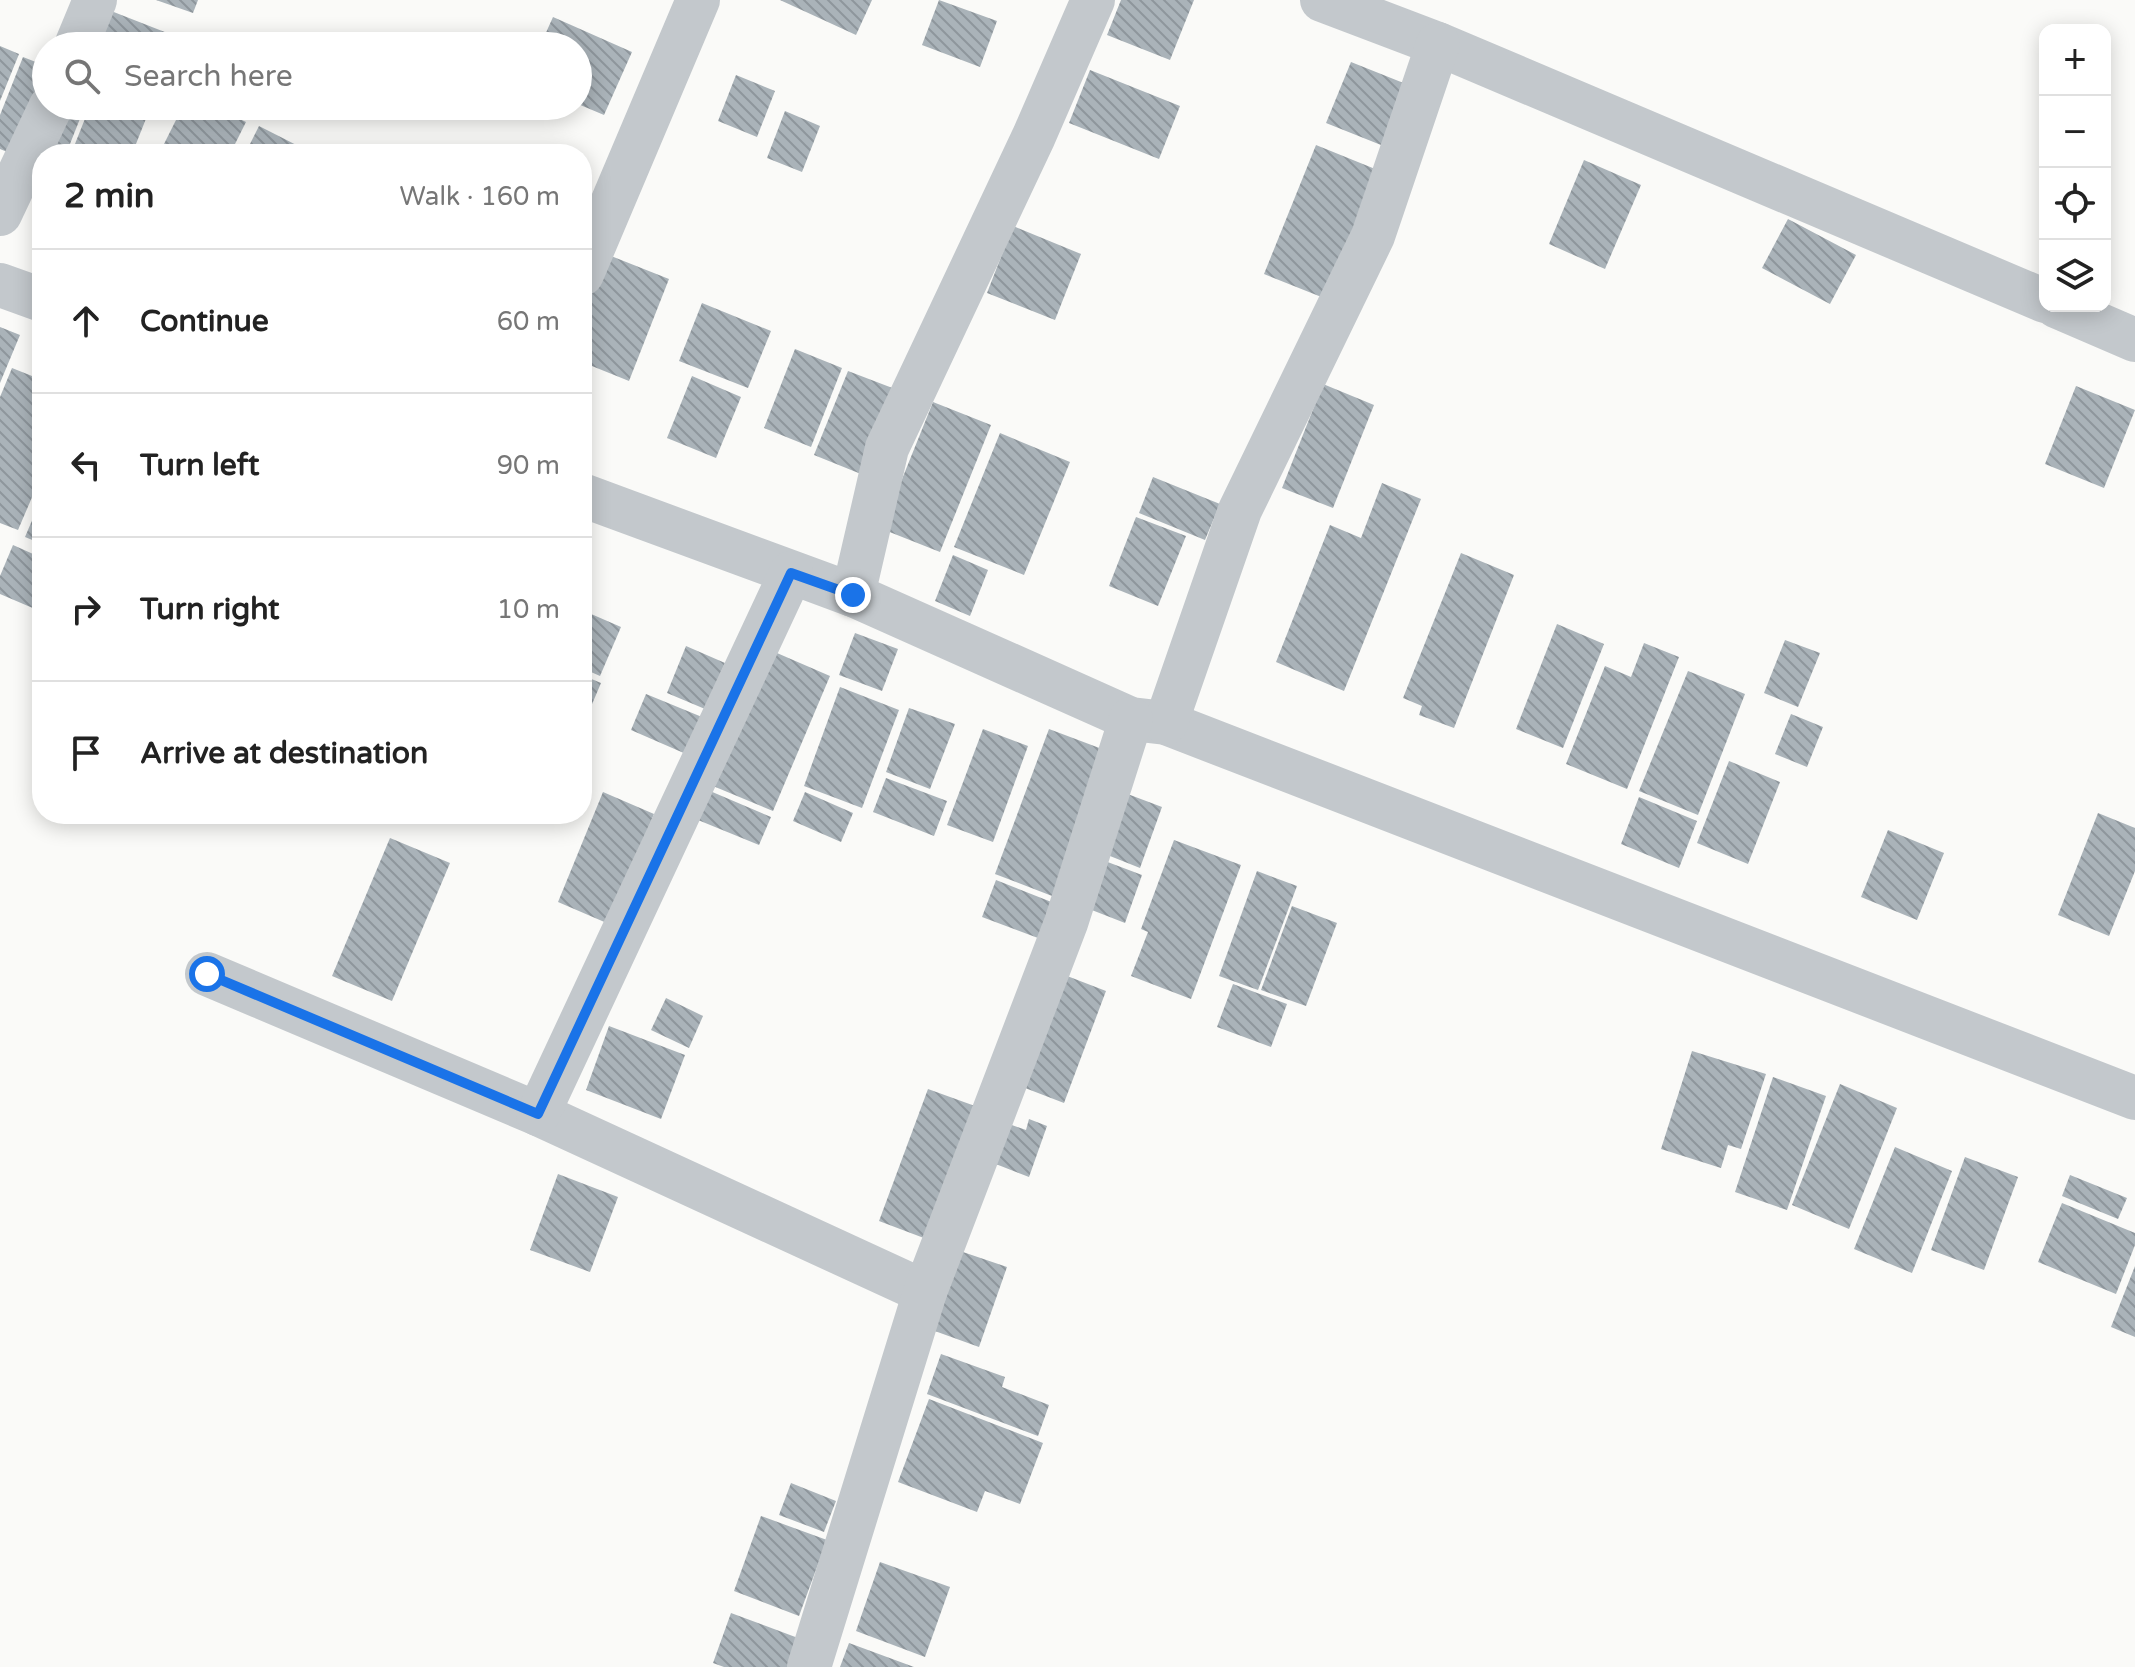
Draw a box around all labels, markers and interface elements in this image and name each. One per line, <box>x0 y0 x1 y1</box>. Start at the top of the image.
map controls <box>2039 24 2111 312</box>
button: + <box>2039 24 2111 96</box>
search box <box>32 32 592 120</box>
icon: search <box>60 54 104 98</box>
text: Search here <box>124 58 293 95</box>
button: − <box>2039 96 2111 168</box>
button: locate <box>2039 168 2111 240</box>
text: 2 min <box>64 176 155 217</box>
text: Walk · 160 m <box>400 181 560 212</box>
button: layers <box>2039 240 2111 312</box>
icon: ahead <box>64 299 108 343</box>
text: Continue <box>140 303 269 340</box>
text: 60 m <box>497 306 560 337</box>
icon: left <box>64 443 108 487</box>
text: Turn left <box>140 447 259 484</box>
text: 90 m <box>497 450 560 481</box>
route end <box>835 577 871 613</box>
icon: right <box>64 587 108 631</box>
text: Turn right <box>140 591 280 628</box>
text: 10 m <box>497 594 560 625</box>
icon: arrive <box>64 731 108 775</box>
text: Arrive at destination <box>140 735 428 772</box>
route start <box>189 956 225 992</box>

